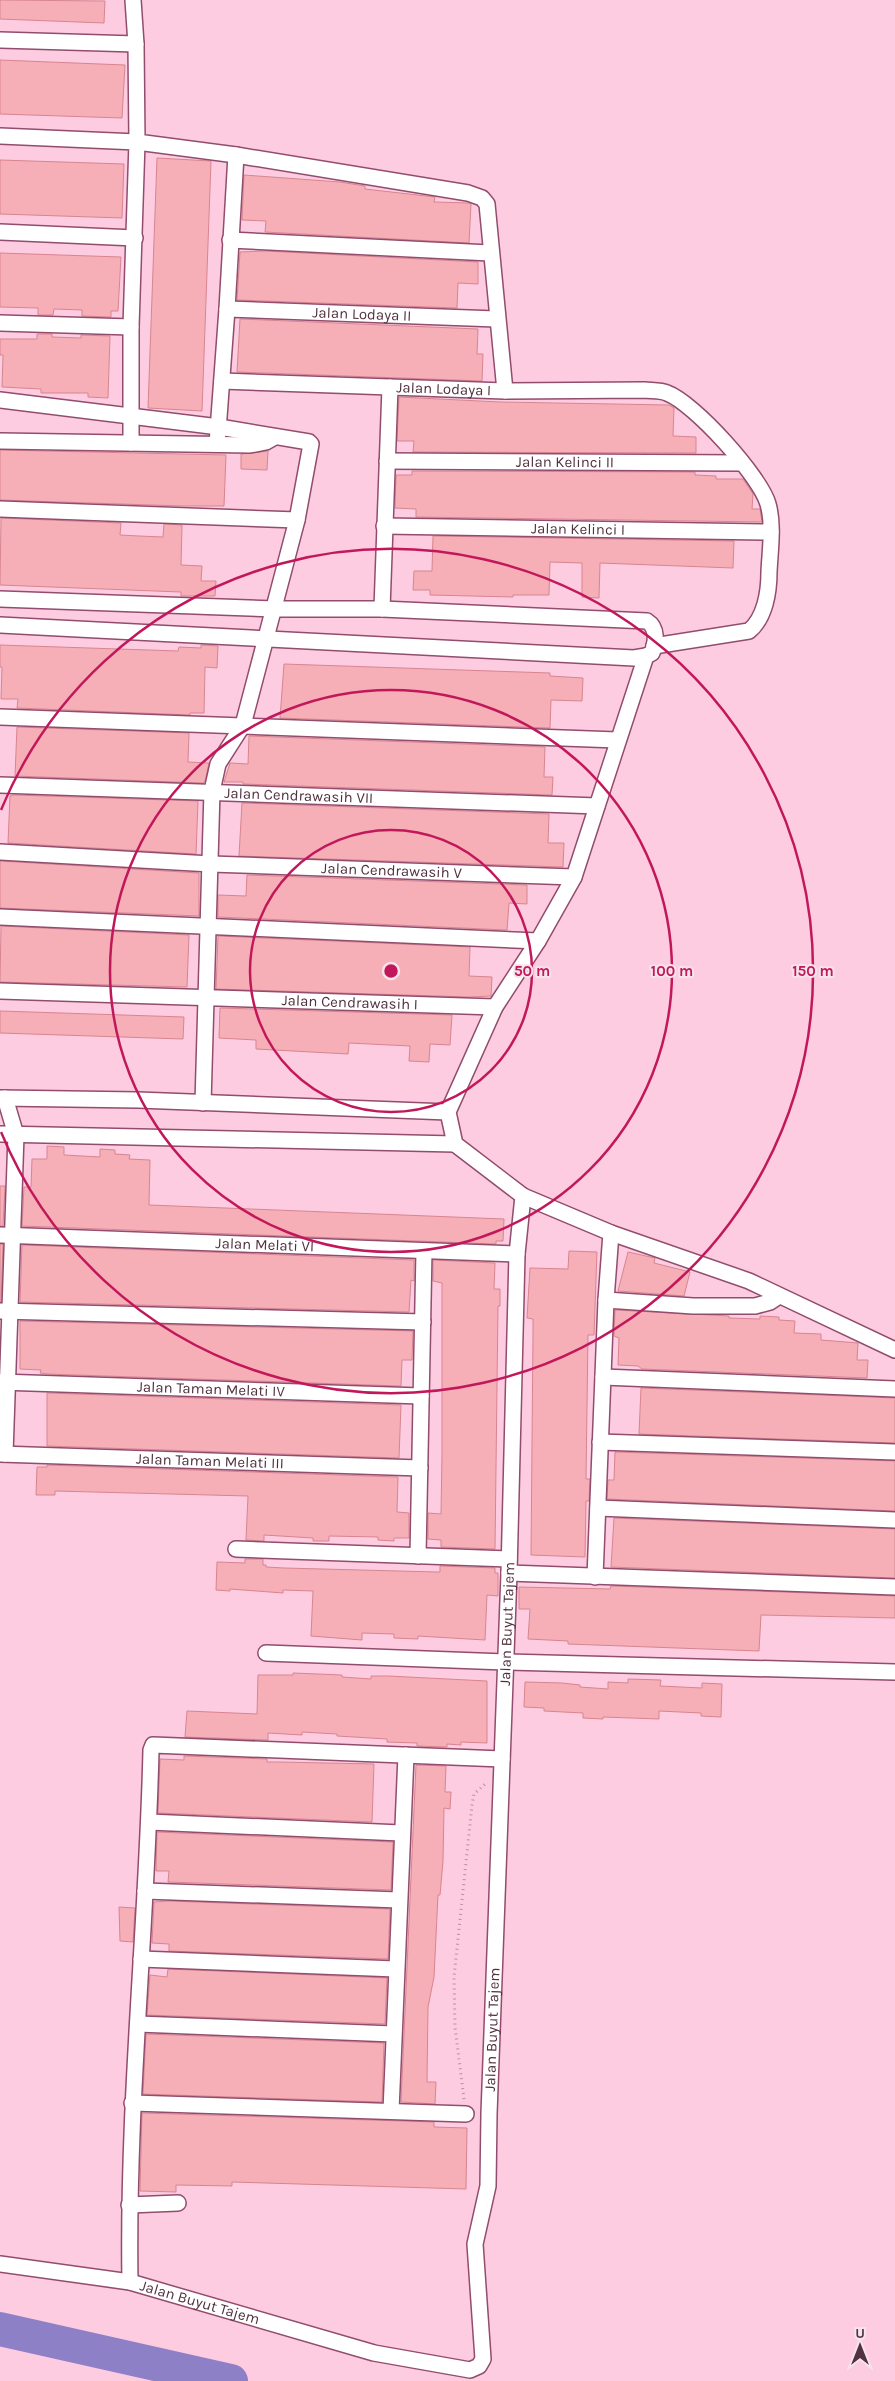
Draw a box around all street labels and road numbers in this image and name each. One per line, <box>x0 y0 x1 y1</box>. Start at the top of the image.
street label: Jalan Lodaya II <box>312 303 412 325</box>
street label: Jalan Lodaya I <box>396 378 492 400</box>
street label: Jalan Kelinci II <box>516 453 614 471</box>
street label: Jalan Kelinci I <box>531 519 625 539</box>
street label: Jalan Cendrawasih VII <box>224 784 374 807</box>
street label: Jalan Cendrawasih V <box>321 859 463 882</box>
street label: Jalan Cendrawasih I <box>281 991 418 1014</box>
street label: Jalan Melati VI <box>215 1234 314 1256</box>
street label: Jalan Taman Melati IV <box>137 1378 286 1400</box>
street label: Jalan Taman Melati III <box>136 1450 284 1472</box>
street label: Jalan Buyut Tajem <box>496 1562 518 1686</box>
street label: Jalan Buyut Tajem <box>481 1967 503 2092</box>
street label: Jalan Buyut Tajem <box>138 2276 262 2328</box>

